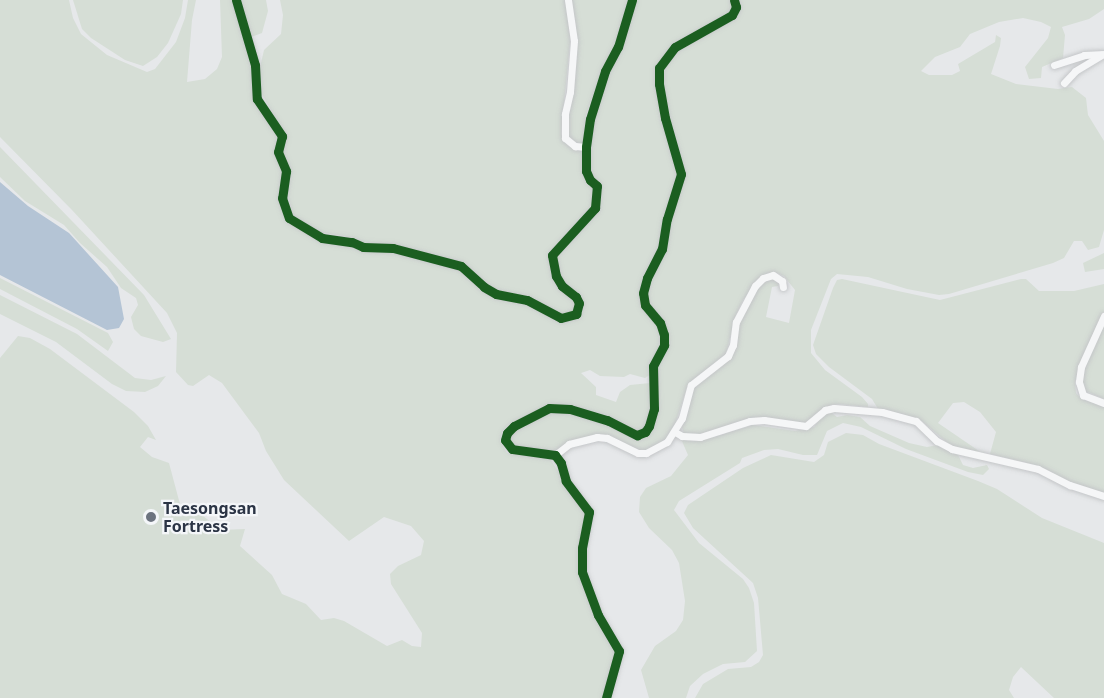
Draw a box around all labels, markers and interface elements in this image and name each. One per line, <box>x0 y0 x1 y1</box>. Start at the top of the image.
place label: Taesongsan Fortress <box>163 498 257 536</box>
marker: Taesongsan Fortress <box>144 510 158 524</box>

